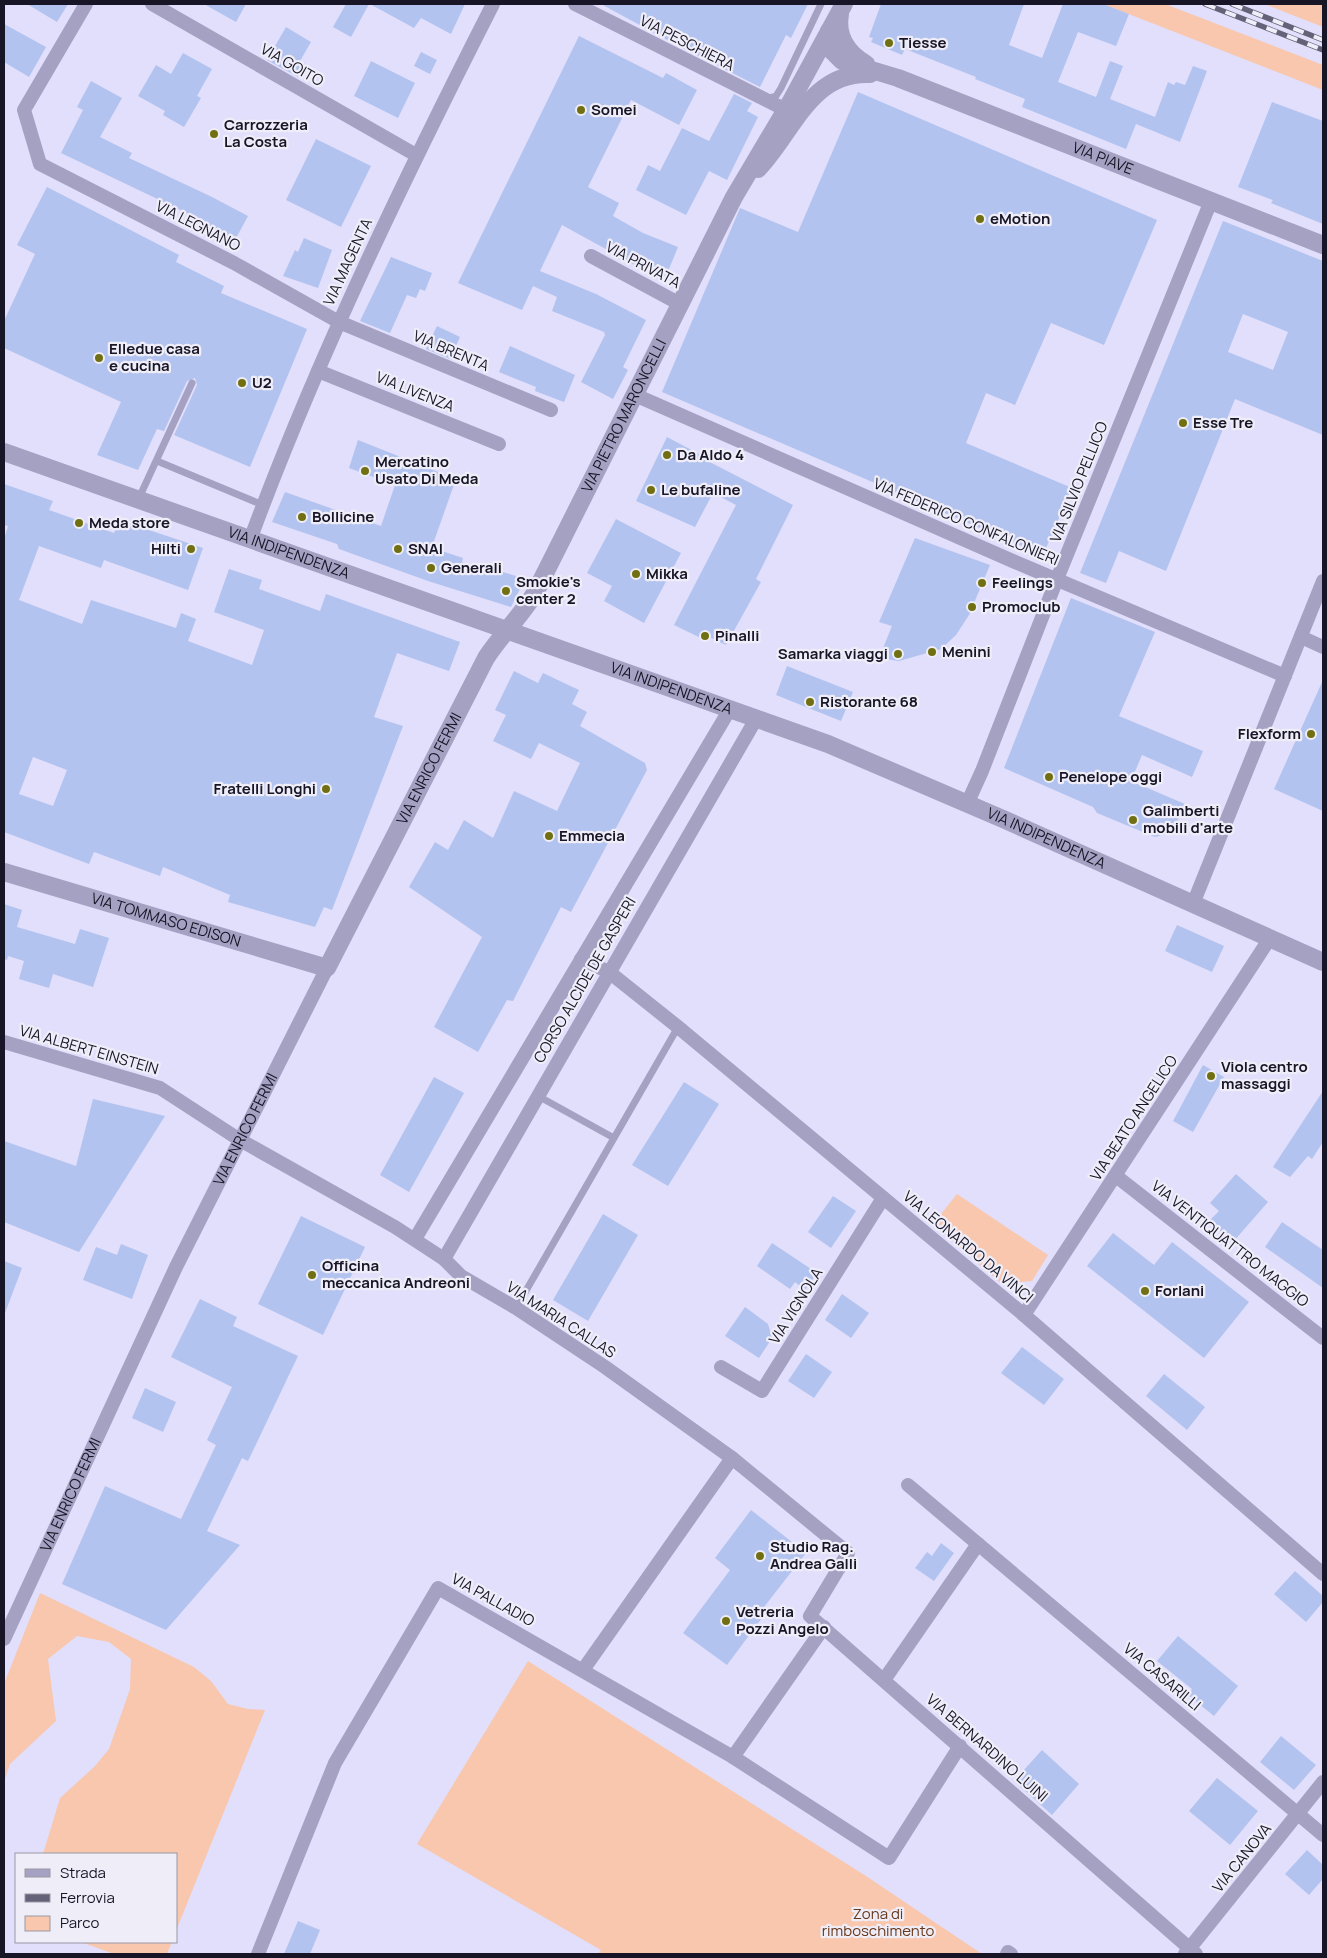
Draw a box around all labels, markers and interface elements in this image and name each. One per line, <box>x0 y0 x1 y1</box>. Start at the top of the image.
street label: VIA PESCHIERA <box>636 10 739 76</box>
place label: Tiesse <box>899 32 947 53</box>
marker: Tiesse <box>883 37 895 49</box>
street label: VIA GOITO <box>257 38 328 91</box>
place label: Somei <box>591 99 637 120</box>
marker: Somei <box>575 104 587 116</box>
place label: Carrozzeria La Costa <box>224 114 308 152</box>
marker: Carrozzeria La Costa <box>208 128 220 140</box>
street label: VIA PIAVE <box>1070 137 1137 179</box>
street label: VIA LEGNANO <box>152 195 244 256</box>
place label: eMotion <box>990 208 1050 229</box>
marker: eMotion <box>974 213 986 225</box>
street label: VIA MAGENTA <box>318 214 377 309</box>
street label: VIA PRIVATA <box>602 236 685 293</box>
street label: VIA BRENTA <box>410 325 493 376</box>
street label: VIA PIETRO MARONCELLI <box>576 335 671 496</box>
place label: Elledue casa e cucina <box>109 338 200 376</box>
marker: Elledue casa e cucina <box>93 352 105 364</box>
street label: VIA LIVENZA <box>373 366 458 417</box>
place label: U2 <box>252 372 272 393</box>
marker: U2 <box>236 377 248 389</box>
place label: Esse Tre <box>1193 412 1253 433</box>
marker: Esse Tre <box>1177 417 1189 429</box>
street label: VIA SILVIO PELLICO <box>1045 418 1112 545</box>
place label: Da Aldo 4 <box>677 444 744 465</box>
marker: Da Aldo 4 <box>661 449 673 461</box>
place label: Mercatino Usato Di Meda <box>375 451 478 489</box>
marker: Mercatino Usato Di Meda <box>359 465 371 477</box>
street label: VIA FEDERICO CONFALONIERI <box>870 473 1062 570</box>
place label: Le bufaline <box>661 479 740 500</box>
marker: Le bufaline <box>645 484 657 496</box>
place label: Bollicine <box>312 506 374 527</box>
marker: Bollicine <box>296 511 308 523</box>
place label: Meda store <box>89 512 170 533</box>
marker: Meda store <box>73 517 85 529</box>
street label: VIA INDIPENDENZA <box>225 521 353 584</box>
place label: Hilti <box>151 538 181 559</box>
place label: SNAI <box>408 538 443 559</box>
marker: Hilti <box>185 543 197 555</box>
marker: SNAI <box>392 543 404 555</box>
place label: Generali <box>441 557 502 578</box>
marker: Generali <box>425 562 437 574</box>
place label: Mikka <box>646 563 688 584</box>
marker: Mikka <box>630 568 642 580</box>
place label: Smokie's center 2 <box>516 571 581 609</box>
place label: Feelings <box>992 572 1053 593</box>
marker: Feelings <box>976 577 988 589</box>
marker: Smokie's center 2 <box>500 585 512 597</box>
place label: Promoclub <box>982 596 1061 617</box>
marker: Promoclub <box>966 601 978 613</box>
place label: Pinalli <box>715 625 759 646</box>
marker: Pinalli <box>699 630 711 642</box>
place label: Menini <box>942 641 991 662</box>
place label: Samarka viaggi <box>778 643 888 664</box>
marker: Menini <box>926 646 938 658</box>
marker: Samarka viaggi <box>892 648 904 660</box>
street label: VIA INDIPENDENZA <box>608 657 736 719</box>
place label: Ristorante 68 <box>820 691 918 712</box>
marker: Ristorante 68 <box>804 696 816 708</box>
street label: VIA ENRICO FERMI <box>391 709 466 828</box>
place label: Flexform <box>1238 723 1301 744</box>
marker: Flexform <box>1305 728 1317 740</box>
place label: Penelope oggi <box>1059 766 1162 787</box>
marker: Penelope oggi <box>1043 771 1055 783</box>
place label: Fratelli Longhi <box>213 778 316 799</box>
marker: Fratelli Longhi <box>320 783 332 795</box>
place label: Galimberti mobili d'arte <box>1143 800 1233 838</box>
street label: VIA INDIPENDENZA <box>984 802 1110 874</box>
marker: Galimberti mobili d'arte <box>1127 814 1139 826</box>
place label: Emmecia <box>559 825 625 846</box>
marker: Emmecia <box>543 830 555 842</box>
street label: VIA TOMMASO EDISON <box>89 888 243 952</box>
street label: CORSO ALCIDE DE GASPERI <box>528 893 641 1066</box>
street label: VIA ALBERT EINSTEIN <box>17 1020 161 1079</box>
street label: VIA BEATO ANGELICO <box>1085 1051 1182 1185</box>
place label: Viola centro massaggi <box>1221 1056 1308 1094</box>
street label: VIA ENRICO FERMI <box>208 1069 282 1189</box>
marker: Viola centro massaggi <box>1205 1070 1217 1082</box>
street label: VIA VENTIQUATTRO MAGGIO <box>1147 1176 1313 1312</box>
street label: VIA LEONARDO DA VINCI <box>899 1186 1038 1307</box>
place label: Officina meccanica Andreoni <box>322 1255 470 1293</box>
street label: VIA VIGNOLA <box>764 1263 828 1348</box>
marker: Officina meccanica Andreoni <box>306 1269 318 1281</box>
street label: VIA MARIA CALLAS <box>503 1276 620 1363</box>
place label: Forlani <box>1155 1280 1204 1301</box>
marker: Forlani <box>1139 1285 1151 1297</box>
street label: VIA ENRICO FERMI <box>35 1434 106 1555</box>
place label: Studio Rag. Andrea Galli <box>770 1536 857 1574</box>
marker: Studio Rag. Andrea Galli <box>754 1550 766 1562</box>
street label: VIA PALLADIO <box>448 1568 539 1631</box>
place label: Vetreria Pozzi Angelo <box>736 1601 829 1639</box>
marker: Vetreria Pozzi Angelo <box>720 1615 732 1627</box>
street label: VIA CASARILLI <box>1119 1638 1206 1715</box>
street label: VIA BERNARDINO LUINI <box>922 1689 1053 1806</box>
street label: VIA CANOVA <box>1207 1818 1276 1897</box>
legend <box>15 1853 178 1943</box>
text: Strada <box>60 1862 106 1883</box>
text: Ferrovia <box>60 1887 115 1908</box>
park label: Zona di rimboschimento <box>822 1903 934 1941</box>
text: Parco <box>60 1912 99 1933</box>

